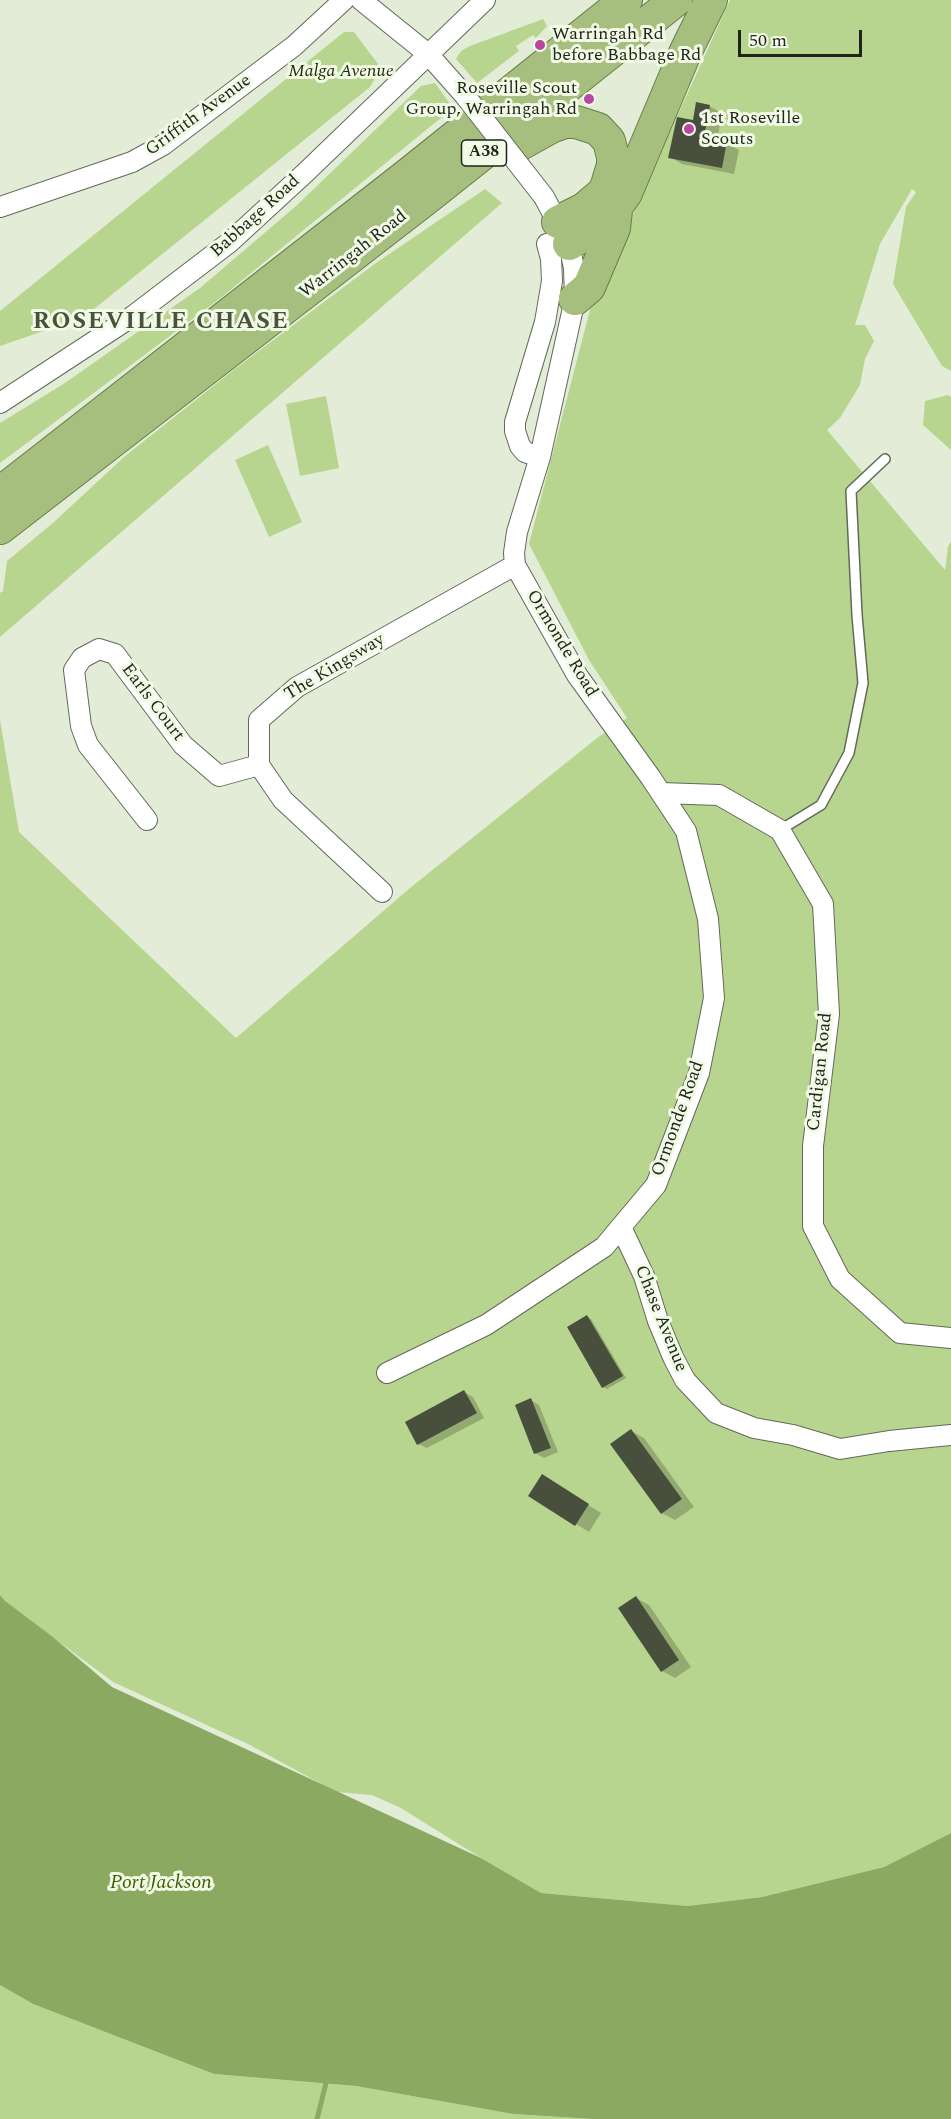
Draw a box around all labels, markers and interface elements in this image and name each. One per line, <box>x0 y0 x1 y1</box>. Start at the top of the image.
scale bar <box>741 18 866 56</box>
place label: Warringah Rd before Babbage Rd <box>552 24 701 66</box>
text: 50 m <box>749 27 787 54</box>
marker: Warringah Rd before Babbage Rd <box>533 38 547 52</box>
park label: Malga Avenue <box>288 61 394 83</box>
street label: Griffith Avenue <box>142 70 256 162</box>
place label: Roseville Scout Group, Warringah Rd <box>405 78 577 121</box>
marker: Roseville Scout Group, Warringah Rd <box>582 92 596 106</box>
place label: 1st Roseville Scouts <box>701 108 800 150</box>
marker: 1st Roseville Scouts <box>682 122 696 136</box>
road number: A38 <box>462 140 506 166</box>
street label: Babbage Road <box>207 171 305 263</box>
street label: Warringah Road <box>296 206 412 304</box>
district label: ROSEVILLE CHASE <box>33 309 289 337</box>
street label: Ormonde Road <box>521 586 601 702</box>
street label: The Kingsway <box>281 630 389 706</box>
street label: Earls Court <box>116 660 188 746</box>
street label: Cardigan Road <box>804 1012 838 1132</box>
street label: Ormonde Road <box>648 1058 710 1180</box>
street label: Chase Avenue <box>629 1263 691 1375</box>
water label: Port Jackson <box>110 1872 212 1896</box>

